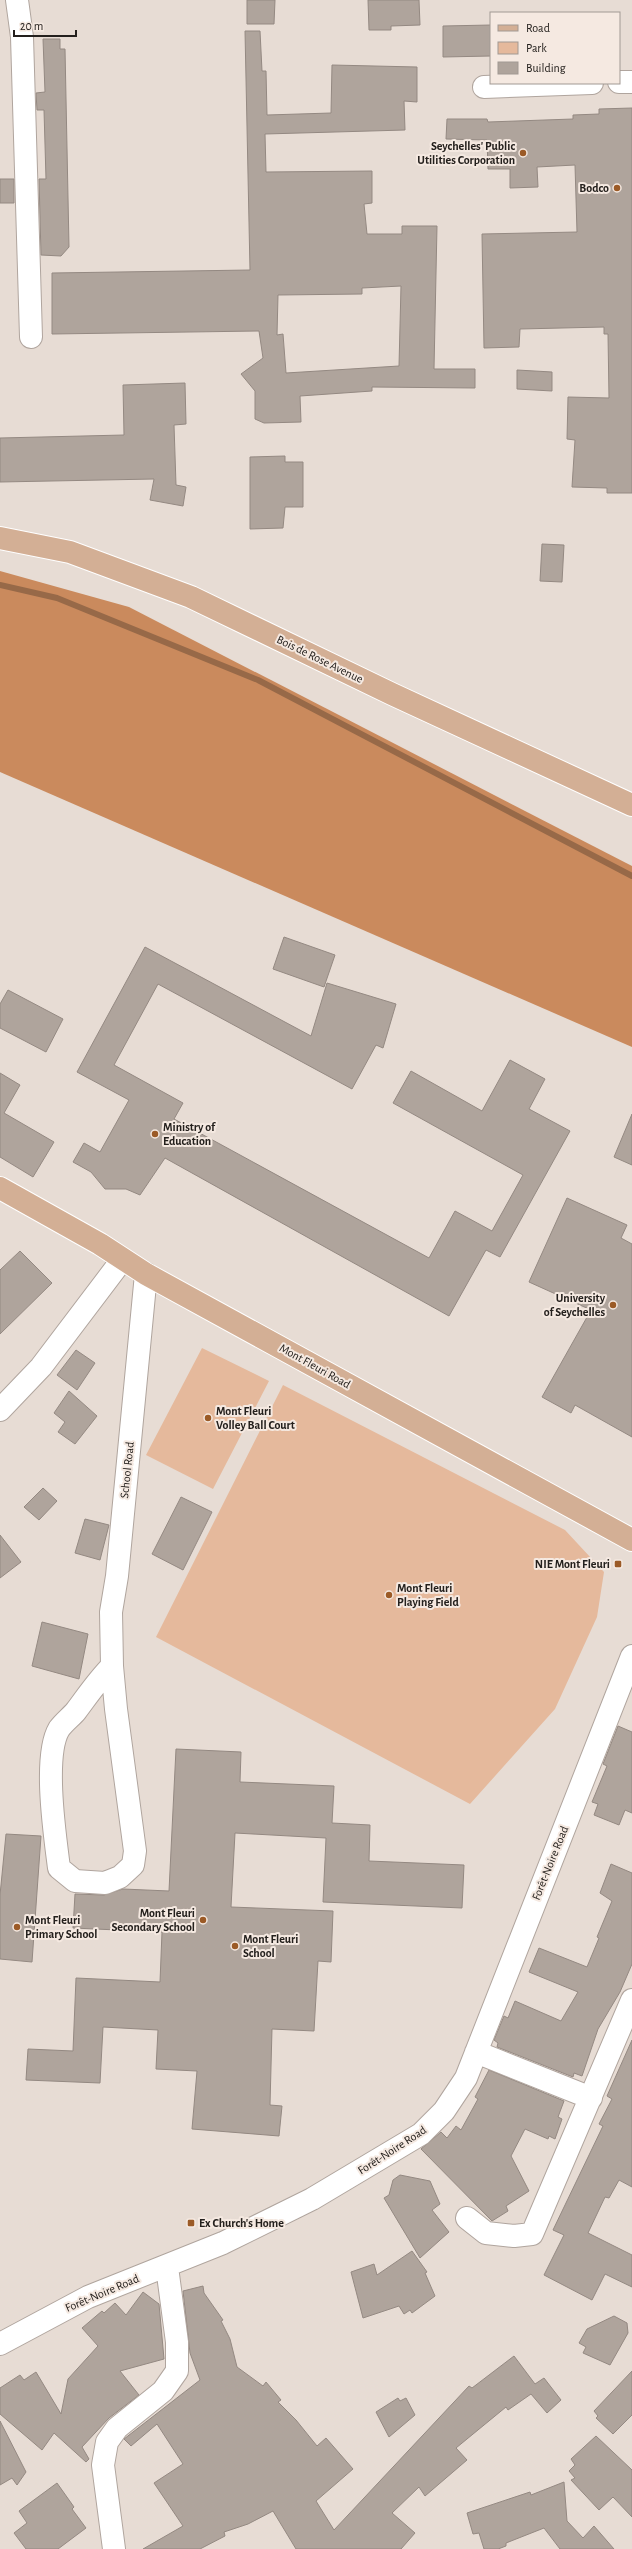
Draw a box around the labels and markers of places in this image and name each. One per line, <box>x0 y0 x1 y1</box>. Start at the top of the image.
place label: Seychelles' Public Utilities Corporation <box>417 140 515 166</box>
marker: Seychelles' Public Utilities Corporation <box>518 148 528 158</box>
place label: Bodco <box>579 182 609 194</box>
marker: Bodco <box>612 183 622 193</box>
place label: Ministry of Education <box>163 1121 216 1147</box>
marker: Ministry of Education <box>150 1129 160 1139</box>
place label: University of Seychelles <box>544 1292 606 1319</box>
marker: University of Seychelles <box>608 1300 618 1310</box>
place label: Mont Fleuri Volley Ball Court <box>216 1405 295 1432</box>
marker: Mont Fleuri Volley Ball Court <box>203 1413 213 1423</box>
place label: NIE Mont Fleuri <box>535 1558 610 1570</box>
marker: NIE Mont Fleuri <box>613 1559 623 1569</box>
place label: Mont Fleuri Playing Field <box>397 1582 460 1609</box>
marker: Mont Fleuri Playing Field <box>384 1590 394 1600</box>
place label: Mont Fleuri Secondary School <box>112 1907 195 1934</box>
place label: Mont Fleuri Primary School <box>25 1914 97 1941</box>
marker: Mont Fleuri Secondary School <box>198 1915 208 1925</box>
marker: Mont Fleuri Primary School <box>12 1922 22 1932</box>
place label: Mont Fleuri School <box>243 1933 298 1959</box>
marker: Mont Fleuri School <box>230 1941 240 1951</box>
place label: Ex Church's Home <box>199 2217 284 2229</box>
marker: Ex Church's Home <box>186 2218 196 2228</box>

